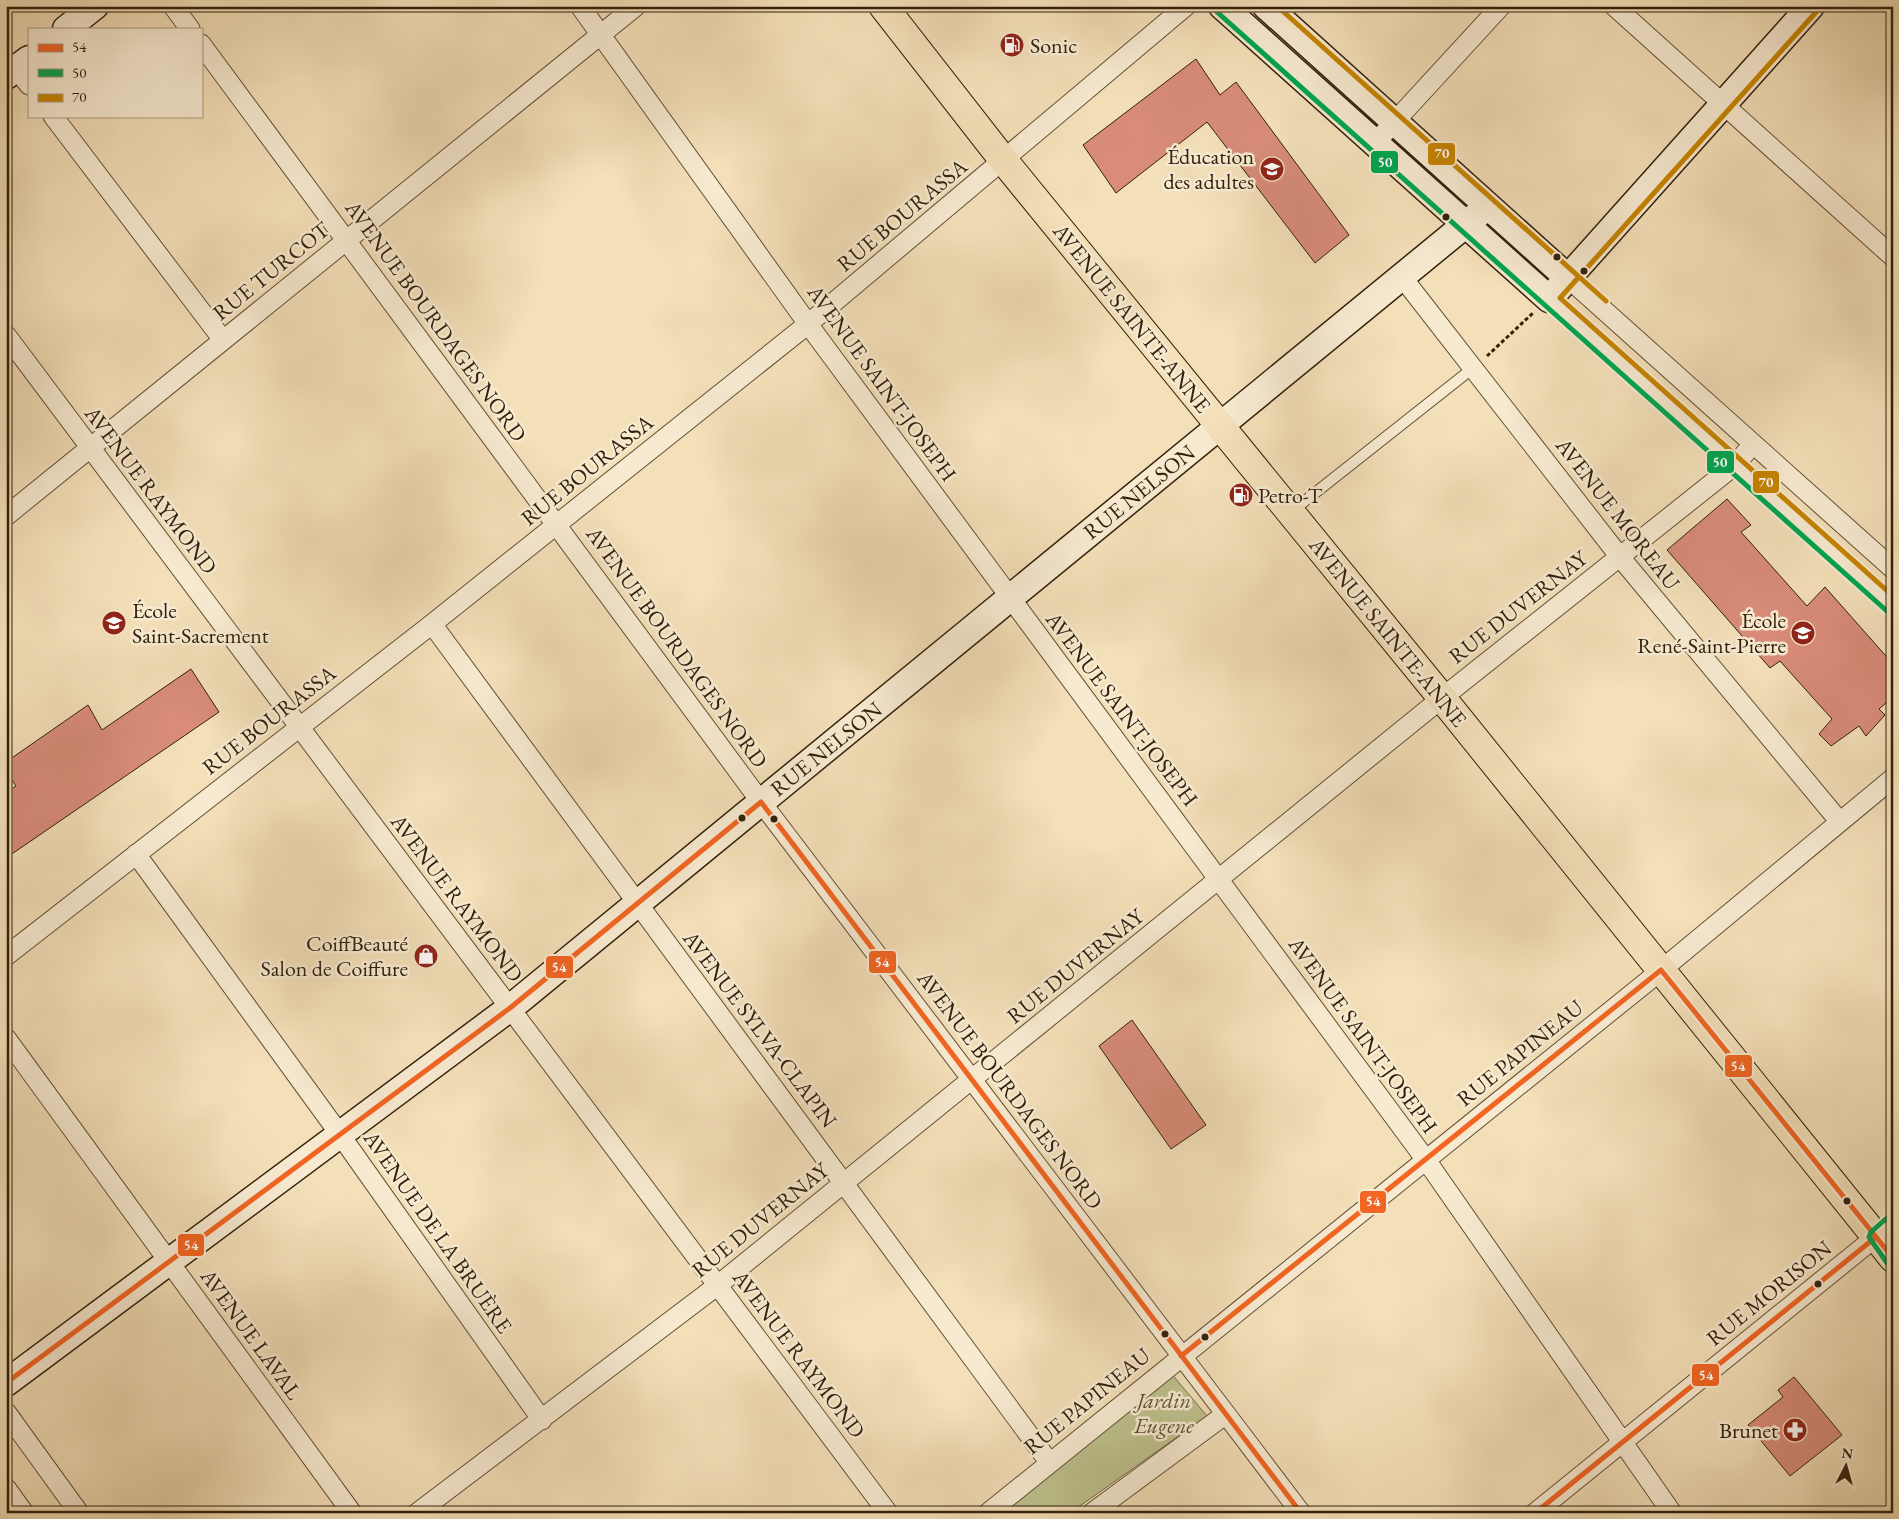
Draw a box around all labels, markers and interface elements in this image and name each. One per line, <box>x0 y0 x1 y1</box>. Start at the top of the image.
legend <box>28 28 202 118</box>
place label: Sonic <box>1030 31 1077 60</box>
fuel station icon: Sonic <box>999 32 1025 58</box>
text: 54 <box>72 37 87 56</box>
text: 50 <box>72 63 86 82</box>
text: 70 <box>72 87 86 106</box>
place label: Éducation des adultes <box>1163 142 1254 196</box>
line badge: 70 <box>1427 142 1456 166</box>
text: 70 <box>1435 144 1450 162</box>
line badge: 50 <box>1370 150 1399 174</box>
street label: RUE BOURASSA <box>831 151 974 278</box>
text: 50 <box>1378 153 1393 171</box>
school or university icon: Éducation des adultes <box>1259 156 1285 182</box>
street label: AVENUE BOURDAGES NORD <box>338 194 533 447</box>
unlabelled marker <box>1441 212 1451 222</box>
street label: RUE TURCOT <box>207 215 336 327</box>
street label: AVENUE SAINTE-ANNE <box>1046 216 1217 419</box>
unlabelled marker <box>1552 252 1562 262</box>
unlabelled marker <box>1579 266 1589 276</box>
street label: AVENUE SAINT-JOSEPH <box>800 278 963 487</box>
street label: AVENUE RAYMOND <box>78 399 224 580</box>
street label: RUE BOURASSA <box>515 407 660 532</box>
street label: AVENUE MOREAU <box>1549 431 1687 597</box>
street label: RUE NELSON <box>1077 438 1201 546</box>
line badge: 50 <box>1706 450 1735 474</box>
text: 50 <box>1713 453 1728 471</box>
line badge: 70 <box>1752 470 1780 494</box>
text: 70 <box>1759 473 1774 491</box>
place label: Petro-T <box>1258 481 1322 510</box>
fuel station icon: Petro-T <box>1228 482 1254 508</box>
street label: AVENUE BOURDAGES NORD <box>579 520 774 773</box>
street label: AVENUE SAINTE-ANNE <box>1302 530 1473 733</box>
street label: RUE DUVERNAY <box>1443 543 1594 670</box>
place label: École Saint-Sacrement <box>132 596 269 650</box>
street label: AVENUE SAINT-JOSEPH <box>1039 605 1205 812</box>
place label: École René-Saint-Pierre <box>1637 606 1786 660</box>
school or university icon: École Saint-Sacrement <box>101 610 127 636</box>
school or university icon: École René-Saint-Pierre <box>1790 620 1816 646</box>
street label: RUE BOURASSA <box>196 658 342 781</box>
street label: RUE NELSON <box>764 695 888 803</box>
street label: AVENUE RAYMOND <box>384 807 530 988</box>
unlabelled marker <box>737 813 747 823</box>
unlabelled marker <box>769 814 779 824</box>
street label: RUE DUVERNAY <box>1001 901 1150 1030</box>
street label: AVENUE SYLVA-CLAPIN <box>676 924 844 1134</box>
place label: CoiffBeauté Salon de Coiffure <box>261 929 408 983</box>
street label: AVENUE SAINT-JOSEPH <box>1281 930 1444 1139</box>
shop icon: CoiffBeauté Salon de Coiffure <box>413 943 439 969</box>
line badge: 54 <box>868 950 897 974</box>
text: 54 <box>875 953 890 971</box>
line badge: 54 <box>545 955 574 979</box>
text: 54 <box>552 958 567 976</box>
street label: AVENUE BOURDAGES NORD <box>910 964 1109 1215</box>
street label: RUE PAPINEAU <box>1451 992 1590 1113</box>
line badge: 54 <box>1724 1054 1753 1078</box>
text: 54 <box>1731 1057 1746 1075</box>
street label: AVENUE DE LA BRUÈRE <box>356 1124 519 1339</box>
street label: RUE DUVERNAY <box>686 1155 835 1284</box>
line badge: 54 <box>1359 1190 1387 1214</box>
text: 54 <box>1366 1192 1381 1210</box>
unlabelled marker <box>1842 1196 1852 1206</box>
line badge: 54 <box>177 1233 205 1257</box>
street label: RUE MORISON <box>1700 1233 1838 1352</box>
text: 54 <box>184 1236 199 1254</box>
street label: AVENUE LAVAL <box>193 1262 308 1405</box>
street label: AVENUE RAYMOND <box>726 1263 872 1444</box>
unlabelled marker <box>1813 1279 1823 1289</box>
unlabelled marker <box>1160 1329 1170 1339</box>
unlabelled marker <box>1200 1332 1210 1342</box>
street label: RUE PAPINEAU <box>1018 1340 1157 1461</box>
line badge: 54 <box>1691 1363 1720 1387</box>
text: 54 <box>1699 1366 1714 1384</box>
park label: Jardin Eugene <box>1132 1386 1194 1440</box>
place label: Brunet <box>1719 1416 1778 1445</box>
pharmacy icon: Brunet <box>1782 1417 1808 1443</box>
north arrow <box>1822 1442 1872 1492</box>
text: N <box>1841 1444 1855 1463</box>

